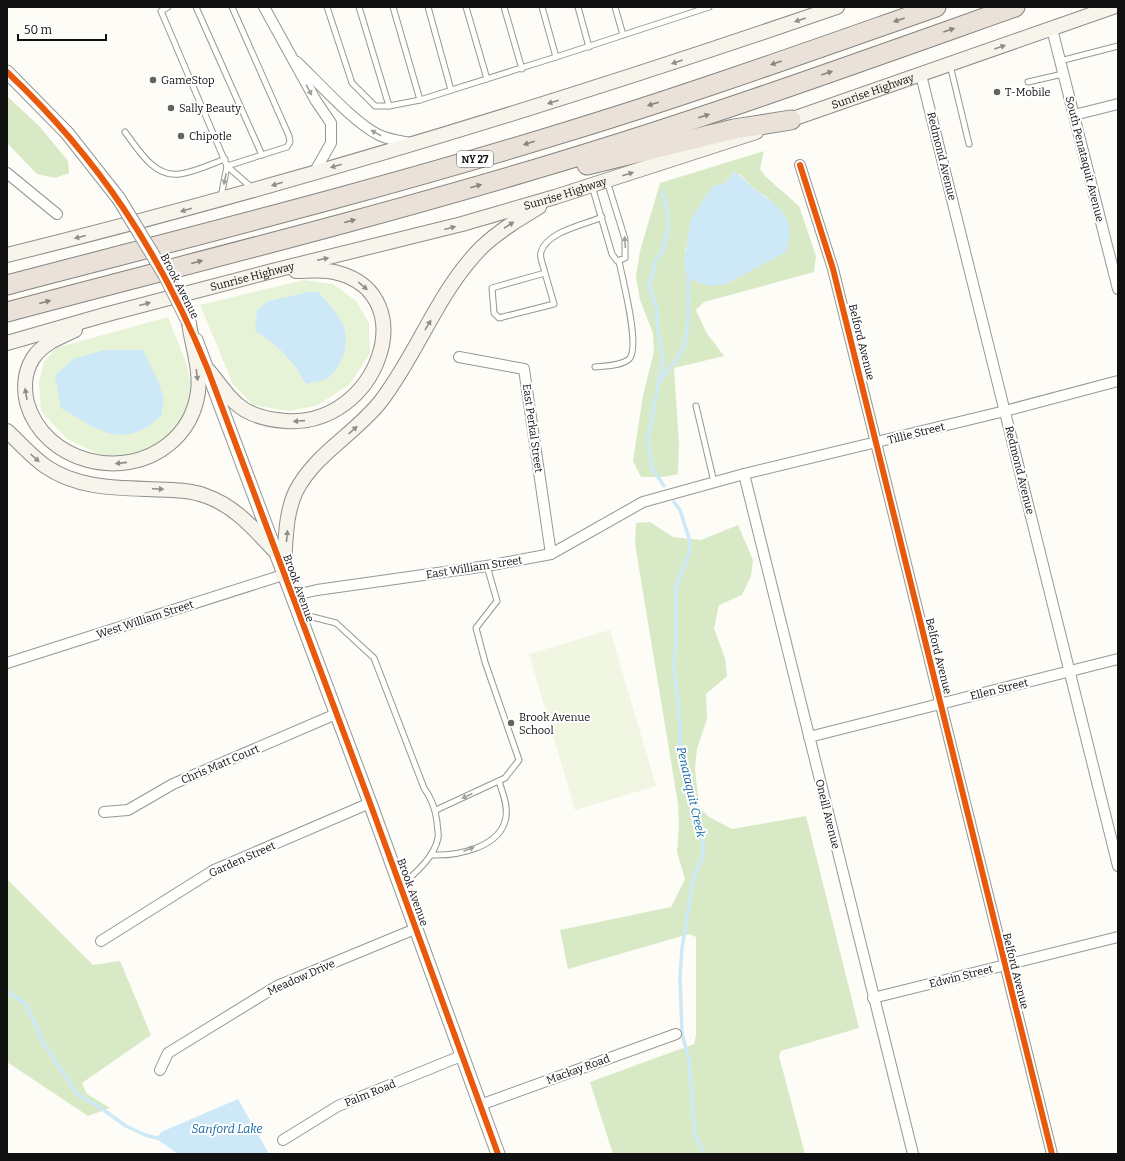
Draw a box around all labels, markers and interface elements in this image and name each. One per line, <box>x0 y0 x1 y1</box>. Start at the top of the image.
scale bar <box>18 16 106 42</box>
one-way arrow <box>793 17 805 23</box>
one-way arrow <box>892 17 904 23</box>
text: 50 m <box>24 23 53 37</box>
one-way arrow <box>944 27 956 33</box>
one-way arrow <box>994 43 1006 49</box>
one-way arrow <box>671 59 683 65</box>
one-way arrow <box>770 60 782 66</box>
one-way arrow <box>821 70 833 76</box>
street label: Sunrise Highway <box>830 71 916 112</box>
place label: GameStop <box>161 74 215 87</box>
marker: GameStop <box>148 75 158 85</box>
one-way arrow <box>306 84 313 96</box>
place label: T-Mobile <box>1005 86 1051 99</box>
marker: T-Mobile <box>992 87 1002 97</box>
street label: South Penataquit Avenue <box>1063 95 1106 223</box>
one-way arrow <box>547 99 559 105</box>
place label: Sally Beauty <box>179 102 241 115</box>
one-way arrow <box>647 102 659 108</box>
marker: Sally Beauty <box>166 103 176 113</box>
street label: Redmond Avenue <box>924 111 959 202</box>
one-way arrow <box>698 113 710 119</box>
place label: Chipotle <box>189 130 232 143</box>
one-way arrow <box>371 130 382 136</box>
marker: Chipotle <box>176 131 186 141</box>
one-way arrow <box>523 140 535 146</box>
road number: NY 27 <box>457 151 493 167</box>
one-way arrow <box>330 163 342 169</box>
one-way arrow <box>622 171 634 177</box>
one-way arrow <box>222 173 228 185</box>
street label: Sunrise Highway <box>522 175 609 213</box>
one-way arrow <box>271 181 283 187</box>
one-way arrow <box>471 183 483 189</box>
one-way arrow <box>180 207 192 213</box>
one-way arrow <box>344 218 356 224</box>
one-way arrow <box>504 222 515 229</box>
one-way arrow <box>444 225 456 231</box>
one-way arrow <box>74 234 86 240</box>
one-way arrow <box>621 236 628 248</box>
street label: Brook Avenue <box>158 252 202 321</box>
one-way arrow <box>317 255 329 261</box>
one-way arrow <box>192 259 204 265</box>
street label: Sunrise Highway <box>209 260 296 294</box>
one-way arrow <box>357 282 368 291</box>
one-way arrow <box>38 299 51 305</box>
one-way arrow <box>139 301 151 307</box>
street label: Belford Avenue <box>846 303 877 382</box>
one-way arrow <box>424 319 431 331</box>
one-way arrow <box>194 369 200 381</box>
street label: East Perkal Street <box>520 383 545 473</box>
one-way arrow <box>22 388 28 400</box>
one-way arrow <box>293 417 305 424</box>
street label: Tillie Street <box>886 420 946 447</box>
one-way arrow <box>348 425 358 435</box>
street label: Redmond Avenue <box>1002 425 1037 516</box>
one-way arrow <box>30 453 40 462</box>
one-way arrow <box>115 460 127 466</box>
one-way arrow <box>152 486 164 493</box>
one-way arrow <box>283 530 290 542</box>
street label: Brook Avenue <box>280 552 317 624</box>
street label: East William Street <box>425 553 523 582</box>
street label: West William Street <box>95 598 195 641</box>
street label: Belford Avenue <box>923 617 954 696</box>
street label: Ellen Street <box>969 676 1030 703</box>
place label: Brook Avenue School <box>519 711 590 737</box>
marker: Brook Avenue School <box>506 718 516 728</box>
street label: Chris Matt Court <box>179 742 261 787</box>
water label: Penataquit Creek <box>674 745 708 839</box>
street label: Oneill Avenue <box>813 778 842 850</box>
one-way arrow <box>461 793 473 799</box>
street label: Garden Street <box>207 839 277 880</box>
one-way arrow <box>463 846 475 852</box>
street label: Brook Avenue <box>394 856 431 928</box>
street label: Belford Avenue <box>1000 932 1031 1011</box>
street label: Meadow Drive <box>265 957 337 998</box>
street label: Edwin Street <box>928 962 994 991</box>
street label: Mackay Road <box>545 1052 612 1087</box>
street label: Palm Road <box>343 1077 398 1110</box>
water label: Sanford Lake <box>191 1122 263 1136</box>

